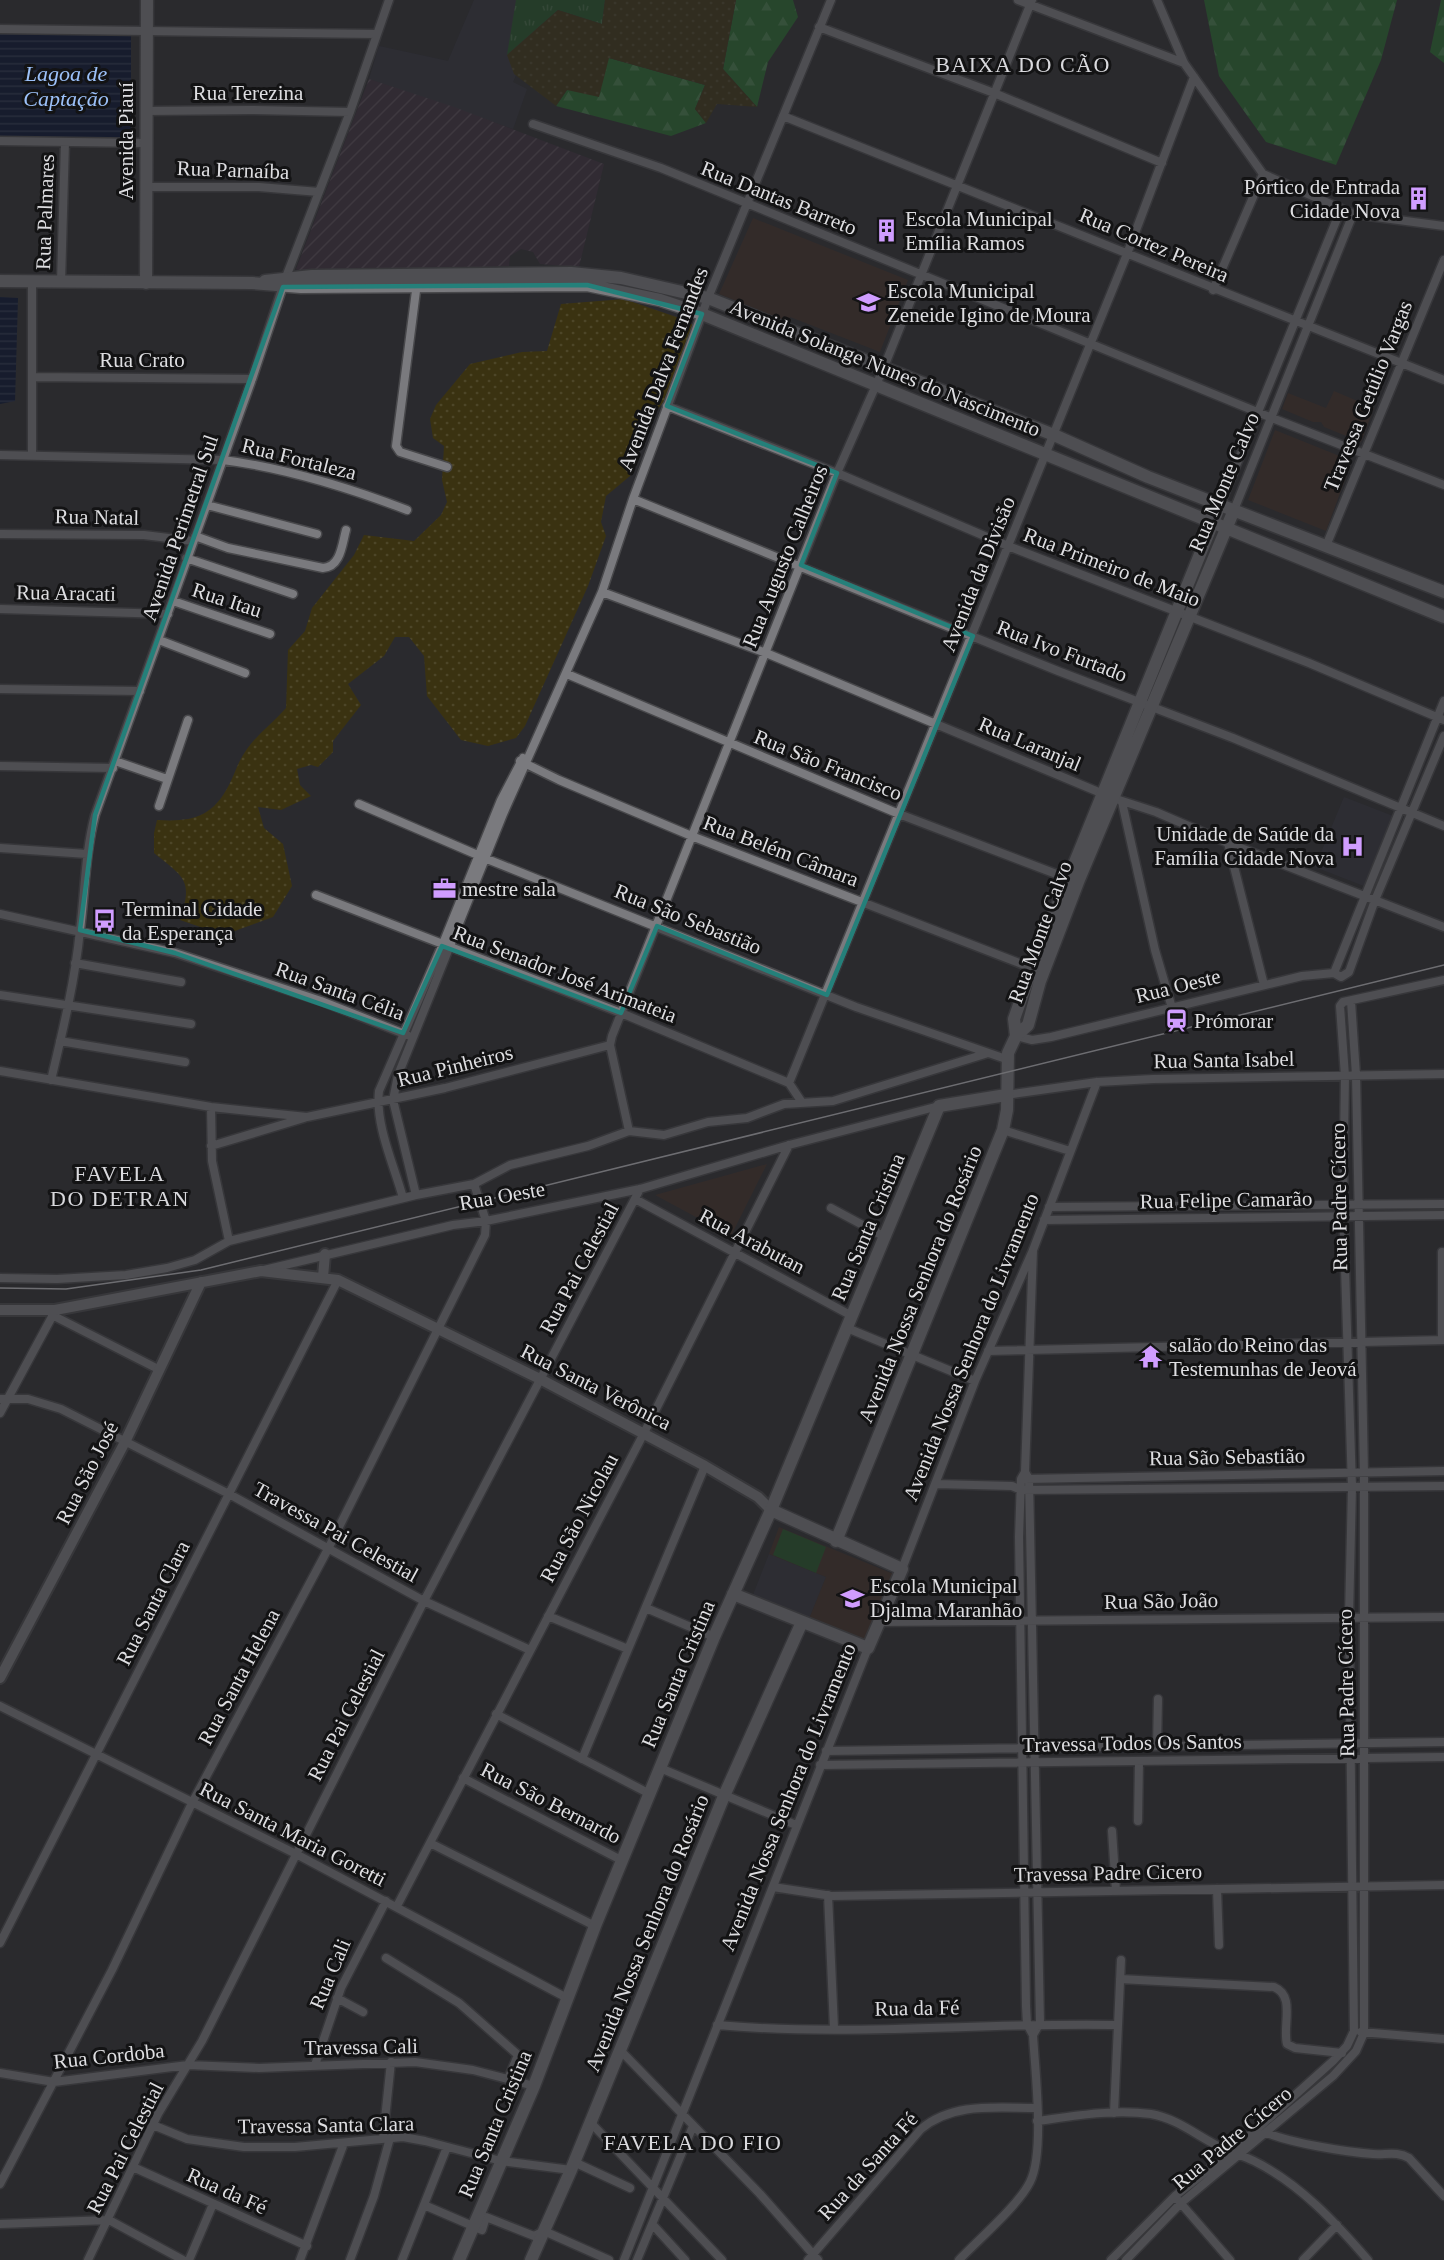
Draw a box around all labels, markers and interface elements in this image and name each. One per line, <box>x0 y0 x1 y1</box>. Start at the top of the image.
district label: BAIXA DO CÃO <box>935 52 1111 77</box>
water label: Lagoa de Captação <box>23 61 109 111</box>
street label: Rua Terezina <box>193 81 304 105</box>
street label: Avenida Piauí <box>114 82 138 200</box>
street label: Rua Palmares <box>31 154 59 270</box>
street label: Rua Parnaíba <box>176 156 290 184</box>
street label: Rua Dantas Barreto <box>698 156 860 240</box>
place label: Pórtico de Entrada Cidade Nova <box>1244 175 1401 223</box>
building icon: Pórtico de Entrada Cidade Nova <box>1405 186 1431 212</box>
street label: Rua Cortez Pereira <box>1076 203 1233 288</box>
place label: Escola Municipal Emília Ramos <box>905 207 1053 255</box>
building icon: Escola Municipal Emília Ramos <box>874 218 900 244</box>
street label: Avenida Dalva Fernandes <box>613 264 713 474</box>
place label: Escola Municipal Zeneide Igino de Moura <box>887 279 1091 327</box>
school or university icon: Escola Municipal Zeneide Igino de Moura <box>856 290 882 316</box>
street label: Avenida Solange Nunes do Nascimento <box>726 294 1044 442</box>
street label: Travessa Getúlio Vargas <box>1319 297 1417 495</box>
street label: Rua Crato <box>99 348 185 372</box>
street label: Rua Monte Calvo <box>1184 409 1264 555</box>
street label: Avenida Perimetral Sul <box>137 431 223 624</box>
street label: Rua Fortaleza <box>239 433 359 485</box>
street label: Rua Augusto Calheiros <box>737 461 833 651</box>
street label: Avenida da Divisão <box>936 493 1020 655</box>
street label: Rua Natal <box>55 504 140 530</box>
street label: Rua Primeiro de Maio <box>1020 522 1204 612</box>
street label: Rua Itau <box>189 578 265 623</box>
street label: Rua Aracati <box>16 580 116 606</box>
street label: Rua Ivo Furtado <box>993 615 1131 687</box>
street label: Rua Laranjal <box>975 712 1085 776</box>
street label: Rua São Francisco <box>750 724 906 806</box>
street label: Rua Belém Câmara <box>700 810 863 892</box>
place label: Unidade de Saúde da Família Cidade Nova <box>1154 822 1335 870</box>
hospital icon: Unidade de Saúde da Família Cidade Nova <box>1339 833 1365 859</box>
street label: Rua Monte Calvo <box>1003 858 1077 1006</box>
office icon: mestre sala <box>431 876 457 902</box>
place label: mestre sala <box>462 877 557 901</box>
street label: Rua São Sebastião <box>611 879 765 959</box>
place label: Terminal Cidade da Esperança <box>122 897 262 945</box>
bus stop icon: Terminal Cidade da Esperança <box>91 908 117 934</box>
street label: Rua Senador José Arimateia <box>450 920 681 1028</box>
street label: Rua Santa Célia <box>272 957 408 1026</box>
street label: Rua Oeste <box>1133 964 1223 1008</box>
station icon: Prómorar <box>1163 1008 1189 1034</box>
place label: Prómorar <box>1194 1009 1273 1033</box>
street label: Rua Pinheiros <box>395 1040 515 1092</box>
street label: Rua Santa Isabel <box>1153 1047 1295 1073</box>
street label: Rua Padre Cícero <box>1326 1123 1352 1271</box>
street label: Avenida Nossa Senhora do Rosário <box>853 1142 987 1426</box>
street label: Rua Santa Cristina <box>826 1149 910 1304</box>
district label: FAVELA DO DETRAN <box>50 1161 190 1211</box>
street label: Rua Oeste <box>457 1177 547 1215</box>
street label: Rua Felipe Camarão <box>1139 1186 1313 1214</box>
street label: Avenida Nossa Senhora do Livramento <box>898 1190 1044 1504</box>
street label: Rua Pai Celestial <box>534 1198 624 1337</box>
street label: Rua Arabutan <box>695 1203 809 1279</box>
place label: salão do Reino das Testemunhas de Jeová <box>1169 1333 1357 1381</box>
street label: Rua Santa Verônica <box>517 1339 676 1436</box>
temple icon: salão do Reino das Testemunhas de Jeová <box>1138 1344 1164 1370</box>
street label: Rua São José <box>51 1418 123 1528</box>
street label: Rua São Sebastião <box>1149 1444 1305 1470</box>
street label: Rua São Nicolau <box>535 1449 623 1586</box>
street label: Travessa Pai Celestial <box>249 1477 423 1587</box>
street label: Rua Santa Clara <box>111 1536 195 1669</box>
place label: Escola Municipal Djalma Maranhão <box>870 1574 1022 1622</box>
school or university icon: Escola Municipal Djalma Maranhão <box>839 1585 865 1611</box>
street label: Rua São João <box>1104 1588 1218 1614</box>
street label: Rua Santa Cristina <box>636 1596 720 1751</box>
street label: Rua Santa Helena <box>193 1604 285 1749</box>
street label: Rua Padre Cícero <box>1333 1609 1359 1757</box>
street label: Avenida Nossa Senhora do Livramento <box>715 1640 861 1954</box>
street label: Rua Pai Celestial <box>302 1645 390 1785</box>
street label: Travessa Todos Os Santos <box>1022 1729 1242 1757</box>
street label: Rua São Bernardo <box>477 1757 625 1849</box>
street label: Rua Santa Maria Goretti <box>196 1777 390 1891</box>
street label: Avenida Nossa Senhora do Rosário <box>580 1791 714 2075</box>
street label: Travessa Padre Cicero <box>1014 1859 1202 1887</box>
street label: Rua Cali <box>304 1935 356 2013</box>
street label: Rua da Fé <box>874 1995 960 2021</box>
street label: Travessa Cali <box>304 2034 418 2060</box>
street label: Rua Cordoba <box>52 2038 166 2074</box>
street label: Rua Santa Cristina <box>453 2046 537 2201</box>
street label: Rua Pai Celestial <box>81 2078 169 2218</box>
street label: Rua Padre Cícero <box>1168 2081 1296 2195</box>
street label: Rua da Santa Fé <box>813 2107 923 2225</box>
street label: Travessa Santa Clara <box>238 2111 415 2139</box>
district label: FAVELA DO FIO <box>604 2130 782 2155</box>
street label: Rua da Fé <box>183 2163 271 2219</box>

